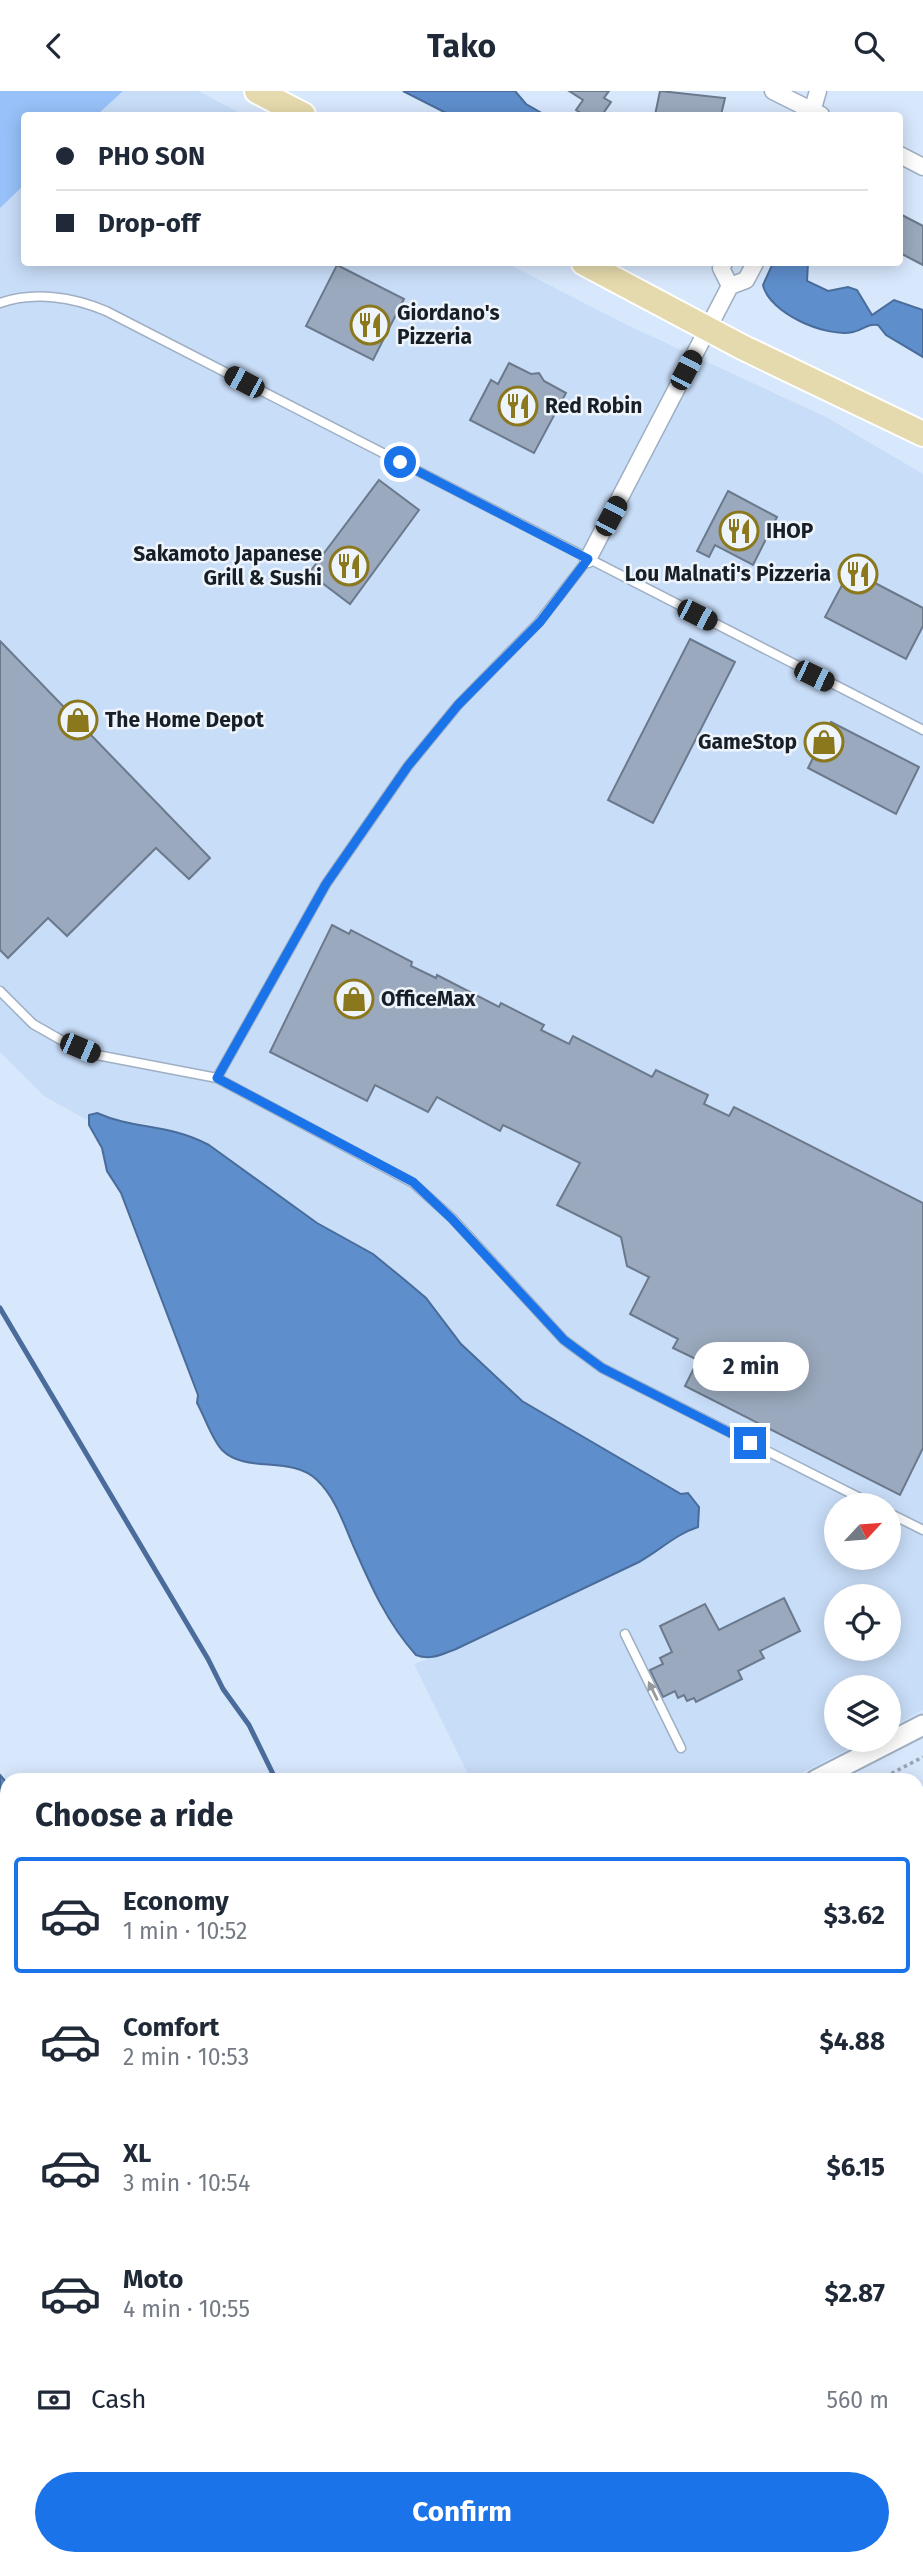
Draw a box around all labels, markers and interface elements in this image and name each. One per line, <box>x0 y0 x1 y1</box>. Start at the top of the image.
icon: back <box>35 27 73 65</box>
text: Tako <box>427 27 496 65</box>
icon: search <box>850 27 888 65</box>
text: PHO SON <box>98 141 205 172</box>
text: Drop-off <box>98 208 200 239</box>
place label: Giordano's Pizzeria <box>397 300 500 350</box>
restaurant icon: Giordano's Pizzeria <box>349 304 391 346</box>
car <box>667 347 706 393</box>
car <box>221 363 268 401</box>
restaurant icon: Red Robin <box>497 385 539 427</box>
place label: Red Robin <box>545 393 642 419</box>
route start <box>384 446 416 478</box>
car <box>592 493 631 539</box>
restaurant icon: IHOP <box>718 510 760 552</box>
place label: IHOP <box>766 518 814 544</box>
place label: Sakamoto Japanese Grill & Sushi <box>133 541 322 591</box>
restaurant icon: Sakamoto Japanese Grill & Sushi <box>328 545 370 587</box>
restaurant icon: Lou Malnati's Pizzeria <box>837 553 879 595</box>
place label: Lou Malnati's Pizzeria <box>625 561 831 587</box>
car <box>674 596 721 634</box>
car <box>791 657 838 695</box>
shop icon: The Home Depot <box>57 699 99 741</box>
place label: The Home Depot <box>105 707 265 733</box>
shop icon: GameStop <box>803 721 845 763</box>
place label: GameStop <box>698 729 797 755</box>
shop icon: OfficeMax <box>333 978 375 1020</box>
place label: OfficeMax <box>381 986 476 1012</box>
car <box>57 1030 104 1066</box>
callout: 2 min <box>692 1341 808 1391</box>
text: 2 min <box>723 1352 779 1380</box>
route end <box>734 1427 766 1459</box>
north arrow <box>824 1493 901 1570</box>
map controls <box>824 1493 901 1752</box>
button: locate <box>824 1584 901 1661</box>
button: layers <box>824 1675 901 1752</box>
one-way arrow <box>648 1681 659 1701</box>
text: Choose a ride <box>35 1796 233 1834</box>
icon: car <box>39 1884 102 1947</box>
text: Economy <box>123 1886 229 1917</box>
text: $3.62 <box>823 1900 885 1931</box>
text: 1 min · 10:52 <box>123 1917 247 1945</box>
icon: car <box>39 2010 102 2073</box>
text: Comfort <box>123 2012 219 2043</box>
text: $4.88 <box>820 2026 885 2057</box>
text: 2 min · 10:53 <box>123 2043 249 2071</box>
icon: car <box>39 2136 102 2199</box>
text: XL <box>123 2138 151 2169</box>
text: $6.15 <box>826 2152 885 2183</box>
text: 3 min · 10:54 <box>123 2169 250 2197</box>
icon: car <box>39 2262 102 2325</box>
text: Moto <box>123 2264 183 2295</box>
text: $2.87 <box>824 2278 885 2309</box>
text: 4 min · 10:55 <box>123 2295 250 2323</box>
icon: cash <box>35 2381 73 2419</box>
text: Cash <box>91 2384 147 2415</box>
text: 560 m <box>827 2386 889 2414</box>
button: Confirm <box>35 2472 889 2552</box>

